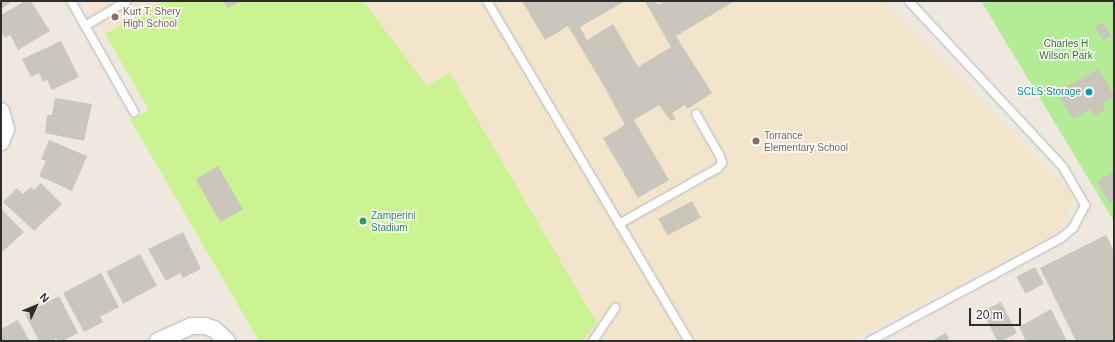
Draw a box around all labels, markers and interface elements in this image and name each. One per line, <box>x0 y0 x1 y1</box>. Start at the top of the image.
place label: Kurt T. Shery High School <box>123 5 181 28</box>
marker: Kurt T. Shery High School <box>110 12 120 22</box>
park label: Charles H Wilson Park <box>1039 37 1093 60</box>
place label: SCLS Storage <box>1017 86 1081 98</box>
marker: SCLS Storage <box>1084 87 1094 97</box>
place label: Torrance Elementary School <box>764 129 848 152</box>
marker: Torrance Elementary School <box>751 136 761 146</box>
place label: Zamperini Stadium <box>371 209 415 232</box>
marker: Zamperini Stadium <box>358 216 368 226</box>
north arrow <box>16 286 56 326</box>
text: N <box>38 291 52 305</box>
scale bar <box>971 300 1023 326</box>
text: 20 m <box>976 308 1003 322</box>

